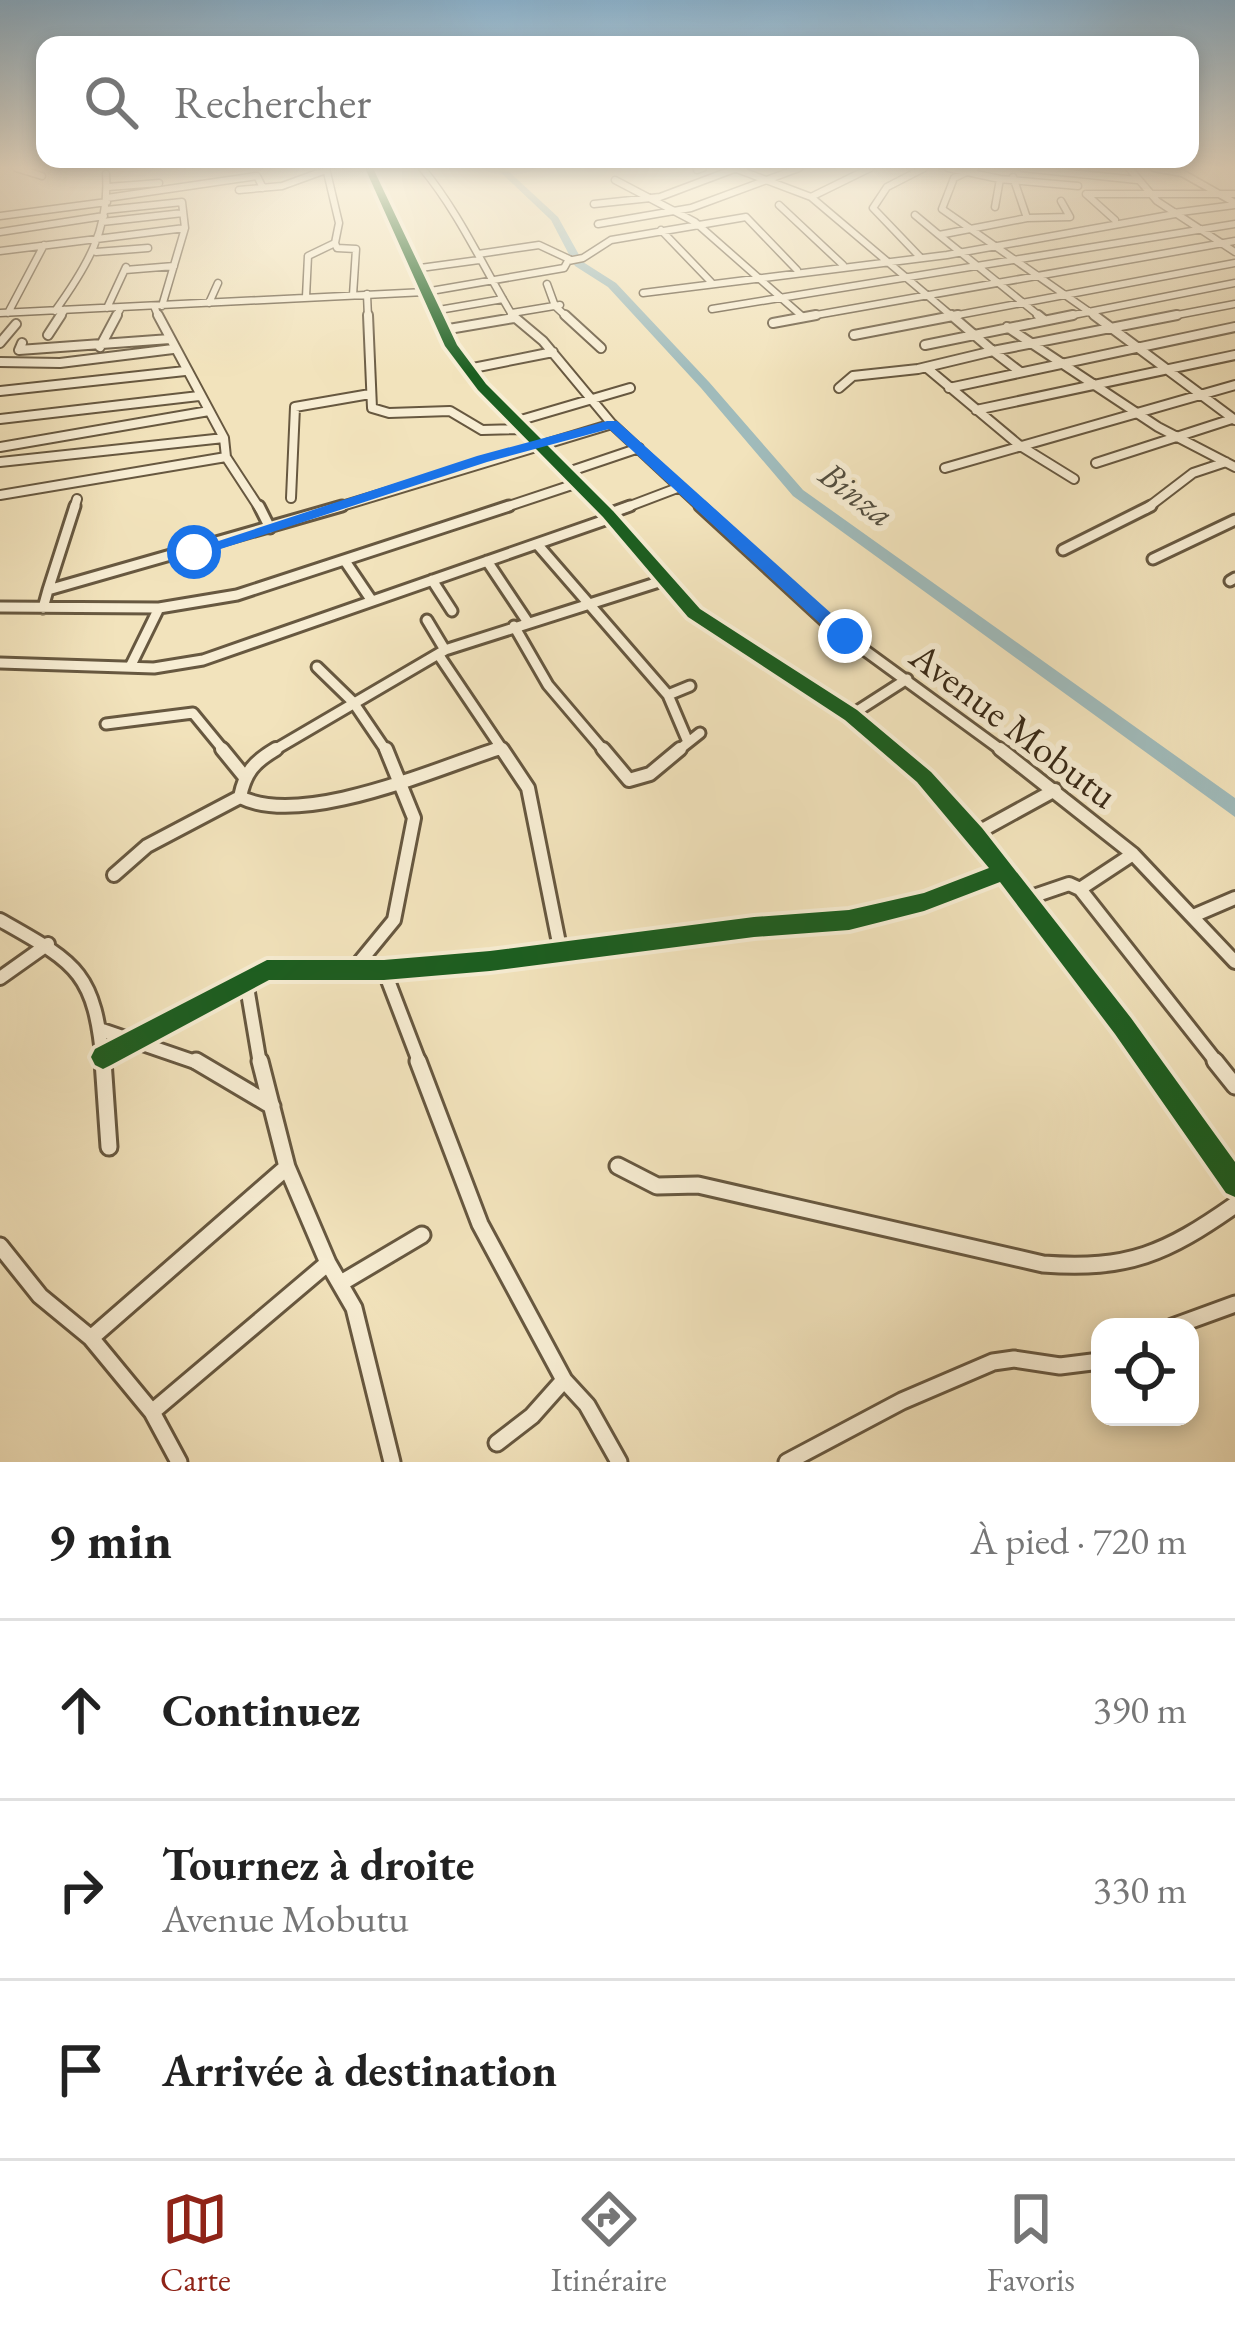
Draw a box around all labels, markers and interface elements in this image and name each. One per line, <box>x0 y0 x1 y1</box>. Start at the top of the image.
search box <box>36 36 1199 168</box>
icon: search <box>78 69 144 135</box>
text: Rechercher <box>174 73 371 131</box>
water label: Binza <box>809 450 904 537</box>
route start <box>167 525 221 579</box>
route end <box>818 609 872 663</box>
street label: Avenue Mobutu <box>899 630 1128 820</box>
map controls <box>1091 1318 1199 1426</box>
button: locate <box>1091 1318 1199 1426</box>
text: 9 min <box>48 1507 172 1573</box>
text: À pied · 720 m <box>970 1515 1187 1566</box>
icon: ahead <box>48 1677 114 1743</box>
text: Continuez <box>162 1681 360 1739</box>
text: 390 m <box>1093 1684 1187 1735</box>
text: Tournez à droite <box>162 1835 474 1893</box>
icon: right <box>48 1857 114 1923</box>
text: 330 m <box>1093 1864 1187 1915</box>
text: Avenue Mobutu <box>162 1893 409 1944</box>
icon: arrive <box>48 2037 114 2103</box>
text: Arrivée à destination <box>162 2041 557 2099</box>
tab: Carte <box>160 2186 231 2301</box>
tab: Itinéraire <box>551 2186 667 2301</box>
tab: Favoris <box>987 2186 1075 2301</box>

